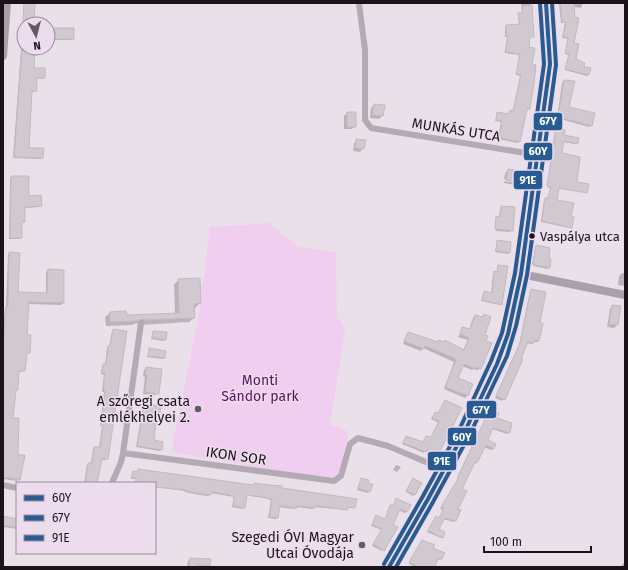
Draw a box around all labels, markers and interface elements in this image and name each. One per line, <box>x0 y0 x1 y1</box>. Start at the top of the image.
north arrow <box>16 16 56 56</box>
text: N <box>33 39 42 52</box>
line badge: 67Y <box>533 112 563 131</box>
street label: MUNKÁS UTCA <box>411 114 502 145</box>
text: 67Y <box>539 115 557 128</box>
line badge: 60Y <box>523 142 553 161</box>
text: 60Y <box>529 145 548 158</box>
line badge: 91E <box>513 170 543 190</box>
text: 91E <box>520 174 537 187</box>
place label: Vaspálya utca <box>540 229 620 244</box>
marker: Vaspálya utca <box>527 231 537 241</box>
park label: Monti Sándor park <box>221 372 300 405</box>
place label: A szőregi csata emlékhelyei 2. <box>97 393 190 426</box>
line badge: 67Y <box>466 400 497 419</box>
marker: A szőregi csata emlékhelyei 2. <box>193 404 203 414</box>
text: 67Y <box>472 404 490 417</box>
line badge: 60Y <box>447 427 477 446</box>
text: 60Y <box>453 431 472 444</box>
street label: IKON SOR <box>205 443 268 469</box>
line badge: 91E <box>427 451 457 471</box>
text: 91E <box>434 455 451 468</box>
legend <box>16 482 156 554</box>
text: 60Y <box>52 491 72 505</box>
text: 67Y <box>52 511 70 525</box>
place label: Szegedi ÓVI Magyar Utcai Óvodája <box>232 528 355 562</box>
scale bar <box>484 528 591 554</box>
text: 91E <box>52 531 70 545</box>
text: 100 m <box>490 535 522 549</box>
marker: Szegedi ÓVI Magyar Utcai Óvodája <box>357 540 367 550</box>

